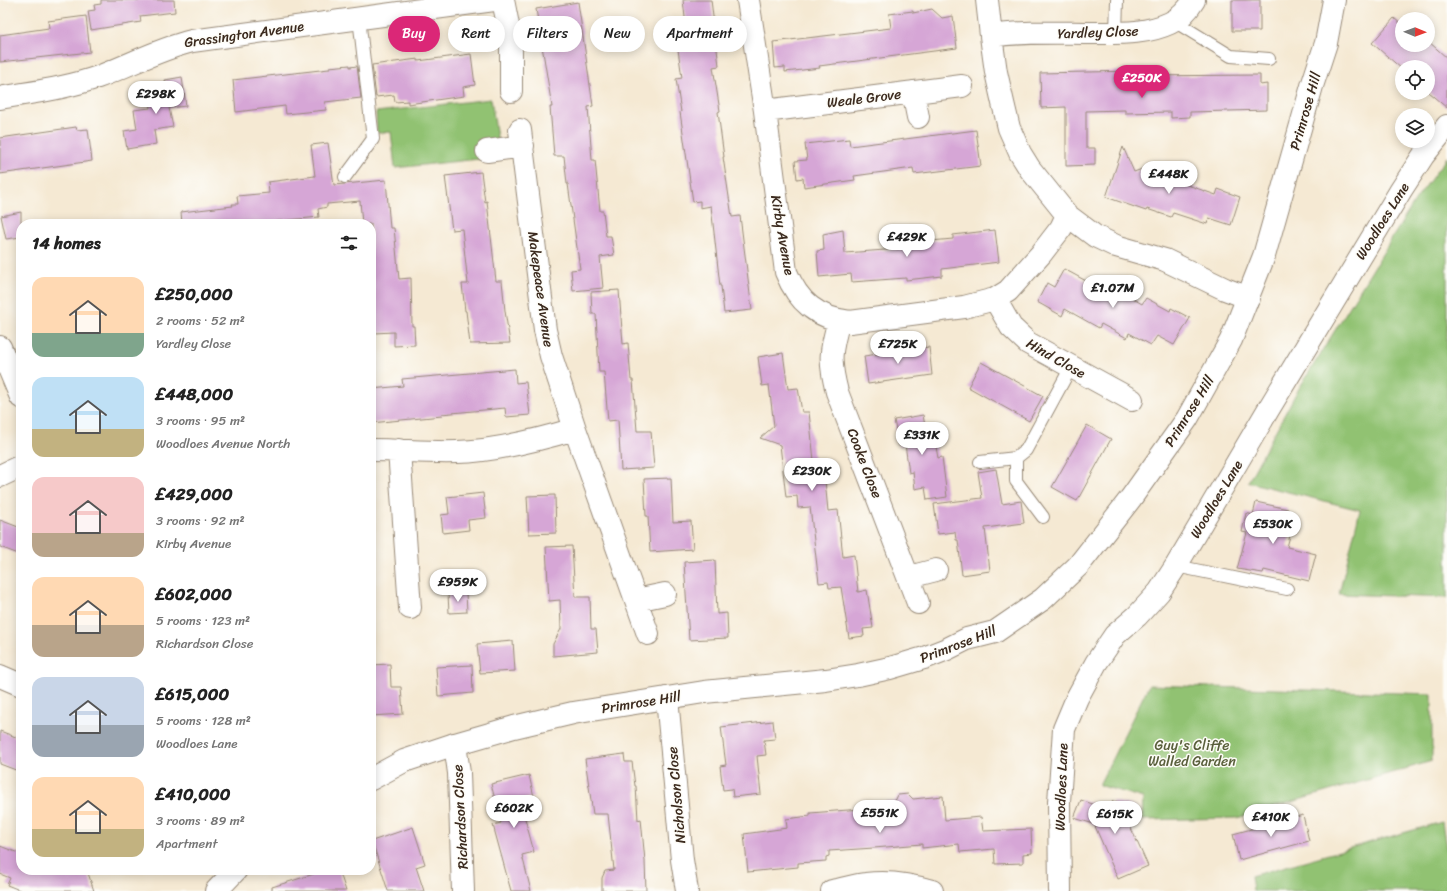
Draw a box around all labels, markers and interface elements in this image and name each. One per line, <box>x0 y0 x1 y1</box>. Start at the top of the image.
north arrow <box>1395 12 1435 52</box>
map controls <box>1395 12 1435 148</box>
street label: Grassington Avenue <box>183 14 306 55</box>
chip: Buy <box>388 16 440 52</box>
chip: Rent <box>448 16 505 52</box>
chip: Filters <box>513 16 582 52</box>
chip: New <box>590 16 645 52</box>
chip: Apartment <box>653 16 747 52</box>
street label: Yardley Close <box>1057 19 1139 46</box>
button: locate <box>1395 60 1435 100</box>
pin: £250K <box>1114 65 1170 99</box>
text: £250K <box>1123 66 1161 89</box>
street label: Primrose Hill <box>1282 68 1329 153</box>
pin: £298K <box>128 81 184 115</box>
text: £298K <box>137 82 175 105</box>
street label: Weale Grove <box>825 82 903 115</box>
button: layers <box>1395 108 1435 148</box>
pin: £448K <box>1141 161 1197 195</box>
text: £448K <box>1150 162 1188 185</box>
street label: Woodloes Lane <box>1349 177 1416 265</box>
street label: Kirby Avenue <box>763 193 802 277</box>
pin: £429K <box>879 224 935 258</box>
text: £429K <box>888 225 926 248</box>
text: 14 homes <box>32 228 101 258</box>
street label: Makepeace Avenue <box>520 230 561 349</box>
icon: filters <box>338 232 360 254</box>
pin: £1.07M <box>1080 275 1146 309</box>
text: £1.07M <box>1092 276 1134 299</box>
text: £250,000 <box>156 279 233 309</box>
icon: home <box>64 293 112 341</box>
text: 2 rooms · 52 m² <box>156 309 245 332</box>
pin: £725K <box>870 331 926 365</box>
street label: Hind Close <box>1021 331 1091 386</box>
text: Yardley Close <box>156 332 231 355</box>
text: £725K <box>879 332 917 355</box>
street label: Primrose Hill <box>1158 370 1222 452</box>
text: £448,000 <box>156 379 233 409</box>
icon: home <box>64 393 112 441</box>
text: 3 rooms · 95 m² <box>156 409 245 432</box>
pin: £331K <box>894 422 950 456</box>
text: £331K <box>905 423 939 446</box>
street label: Cooke Close <box>840 424 889 502</box>
text: Woodloes Avenue North <box>156 432 290 455</box>
street label: Woodloes Lane <box>1183 455 1250 543</box>
pin: £230K <box>784 458 840 492</box>
text: £230K <box>793 459 831 482</box>
text: £429,000 <box>156 479 233 509</box>
icon: home <box>64 493 112 541</box>
text: 3 rooms · 92 m² <box>156 509 245 532</box>
pin: £530K <box>1245 511 1301 545</box>
text: £530K <box>1254 512 1292 535</box>
text: Kirby Avenue <box>156 532 231 555</box>
pin: £959K <box>430 569 486 603</box>
text: £959K <box>439 570 477 593</box>
text: £602,000 <box>156 579 232 609</box>
icon: home <box>64 593 112 641</box>
text: 5 rooms · 123 m² <box>156 609 250 632</box>
street label: Primrose Hill <box>916 618 1001 671</box>
text: Richardson Close <box>156 632 253 655</box>
text: £615,000 <box>156 679 229 709</box>
street label: Primrose Hill <box>599 684 684 721</box>
icon: home <box>64 693 112 741</box>
text: 5 rooms · 128 m² <box>156 709 251 732</box>
text: Woodloes Lane <box>156 732 237 755</box>
park label: Guy's Cliffe Walled Garden <box>1148 733 1236 774</box>
street label: Woodloes Lane <box>1047 743 1076 831</box>
street label: Nicholson Close <box>660 746 693 844</box>
street label: Richardson Close <box>445 764 476 870</box>
text: £410,000 <box>156 779 230 809</box>
icon: home <box>64 793 112 841</box>
pin: £602K <box>486 795 542 829</box>
text: £602K <box>495 796 533 819</box>
pin: £551K <box>852 800 908 834</box>
text: £551K <box>862 801 898 824</box>
pin: £615K <box>1087 801 1143 835</box>
text: £615K <box>1097 802 1133 825</box>
pin: £410K <box>1243 804 1299 838</box>
text: £410K <box>1253 805 1289 828</box>
text: 3 rooms · 89 m² <box>156 809 245 832</box>
text: Apartment <box>156 832 217 855</box>

